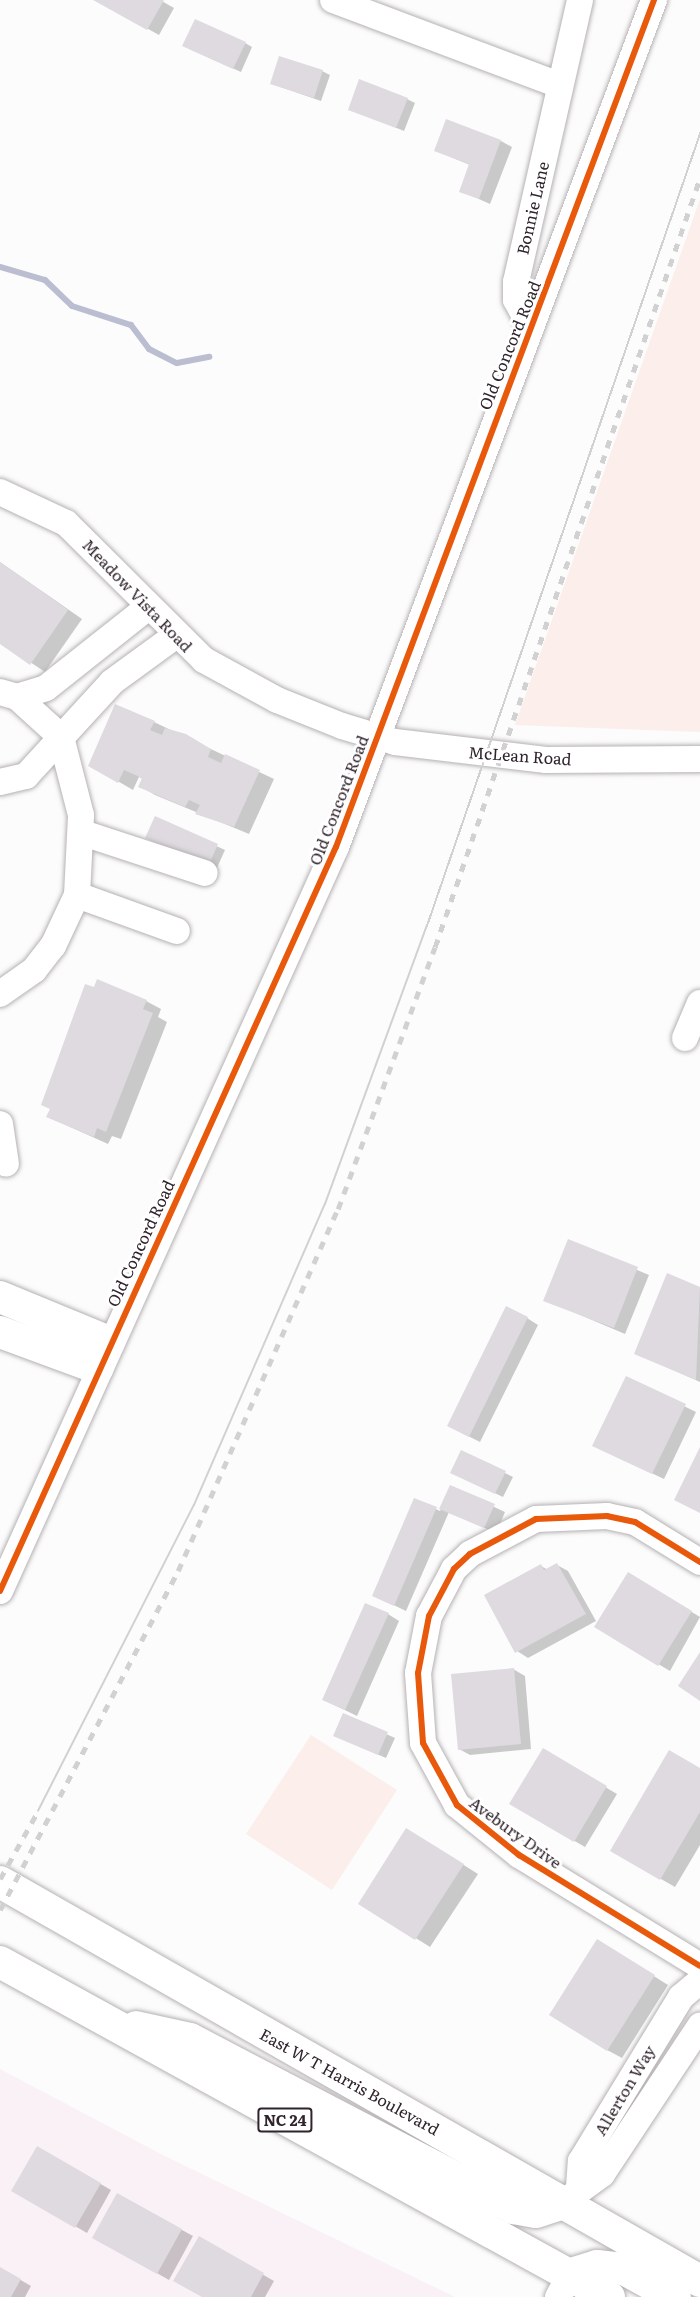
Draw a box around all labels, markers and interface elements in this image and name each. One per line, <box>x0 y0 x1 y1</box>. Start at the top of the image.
street label: Bonnie Lane <box>512 160 552 256</box>
street label: Old Concord Road <box>474 278 544 412</box>
street label: Meadow Vista Road <box>79 535 197 655</box>
street label: Old Concord Road <box>304 732 372 868</box>
street label: McLean Road <box>468 742 572 768</box>
street label: Old Concord Road <box>102 1177 178 1309</box>
street label: Avebury Drive <box>466 1792 566 1872</box>
street label: East W T Harris Boulevard <box>257 2024 443 2138</box>
street label: Allerton Way <box>590 2042 658 2138</box>
road number: NC 24 <box>256 2108 314 2132</box>

